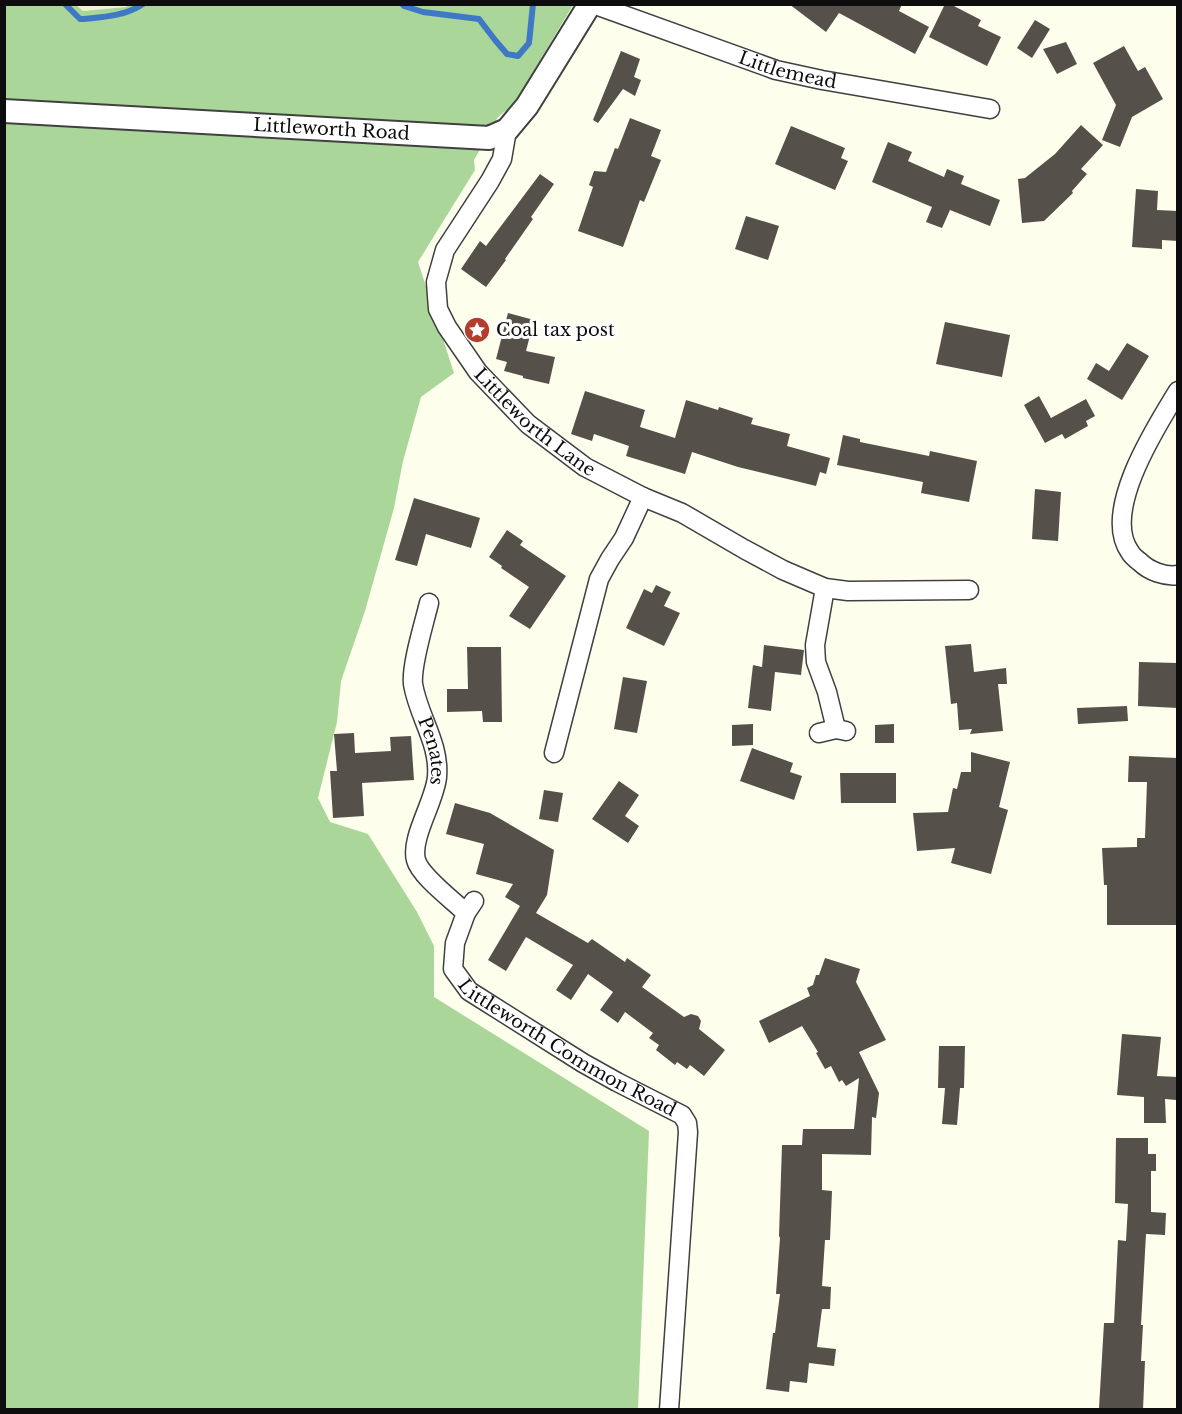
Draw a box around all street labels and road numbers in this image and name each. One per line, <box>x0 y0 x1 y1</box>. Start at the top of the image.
street label: Littlemead <box>736 46 838 93</box>
street label: Littleworth Road <box>253 114 410 145</box>
street label: Littleworth Lane <box>469 364 599 481</box>
street label: Penates <box>413 714 448 787</box>
street label: Littleworth Common Road <box>453 975 680 1121</box>

